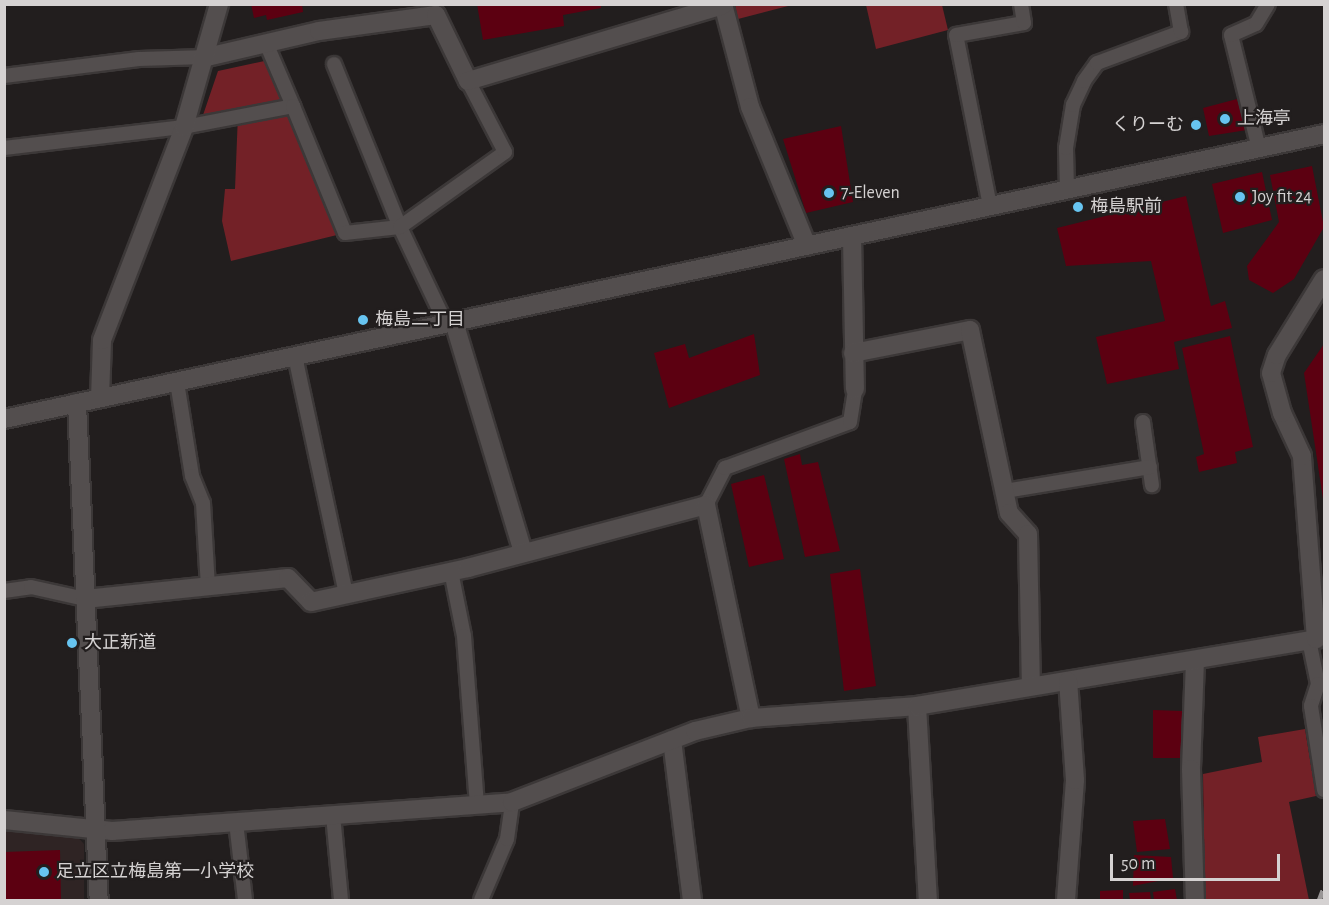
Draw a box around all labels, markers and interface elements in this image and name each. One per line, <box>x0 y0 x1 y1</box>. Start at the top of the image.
place label: 上海亭 <box>1237 108 1291 130</box>
marker: 上海亭 <box>1218 112 1232 126</box>
place label: くりーむ <box>1112 114 1184 136</box>
marker: くりーむ <box>1189 118 1203 132</box>
place label: 7-Eleven <box>841 182 900 204</box>
marker: 7-Eleven <box>822 186 836 200</box>
place label: Joy fit 24 <box>1252 186 1312 208</box>
marker: Joy fit 24 <box>1233 190 1247 204</box>
place label: 梅島駅前 <box>1090 196 1162 218</box>
marker: 梅島駅前 <box>1071 200 1085 214</box>
place label: 梅島二丁目 <box>375 309 465 331</box>
marker: 梅島二丁目 <box>356 313 370 327</box>
place label: 大正新道 <box>84 632 156 654</box>
marker: 大正新道 <box>65 636 79 650</box>
scale bar <box>1113 842 1282 880</box>
text: 50 m <box>1121 855 1155 873</box>
place label: 足立区立梅島第一小学校 <box>56 861 254 883</box>
marker: 足立区立梅島第一小学校 <box>37 865 51 879</box>

